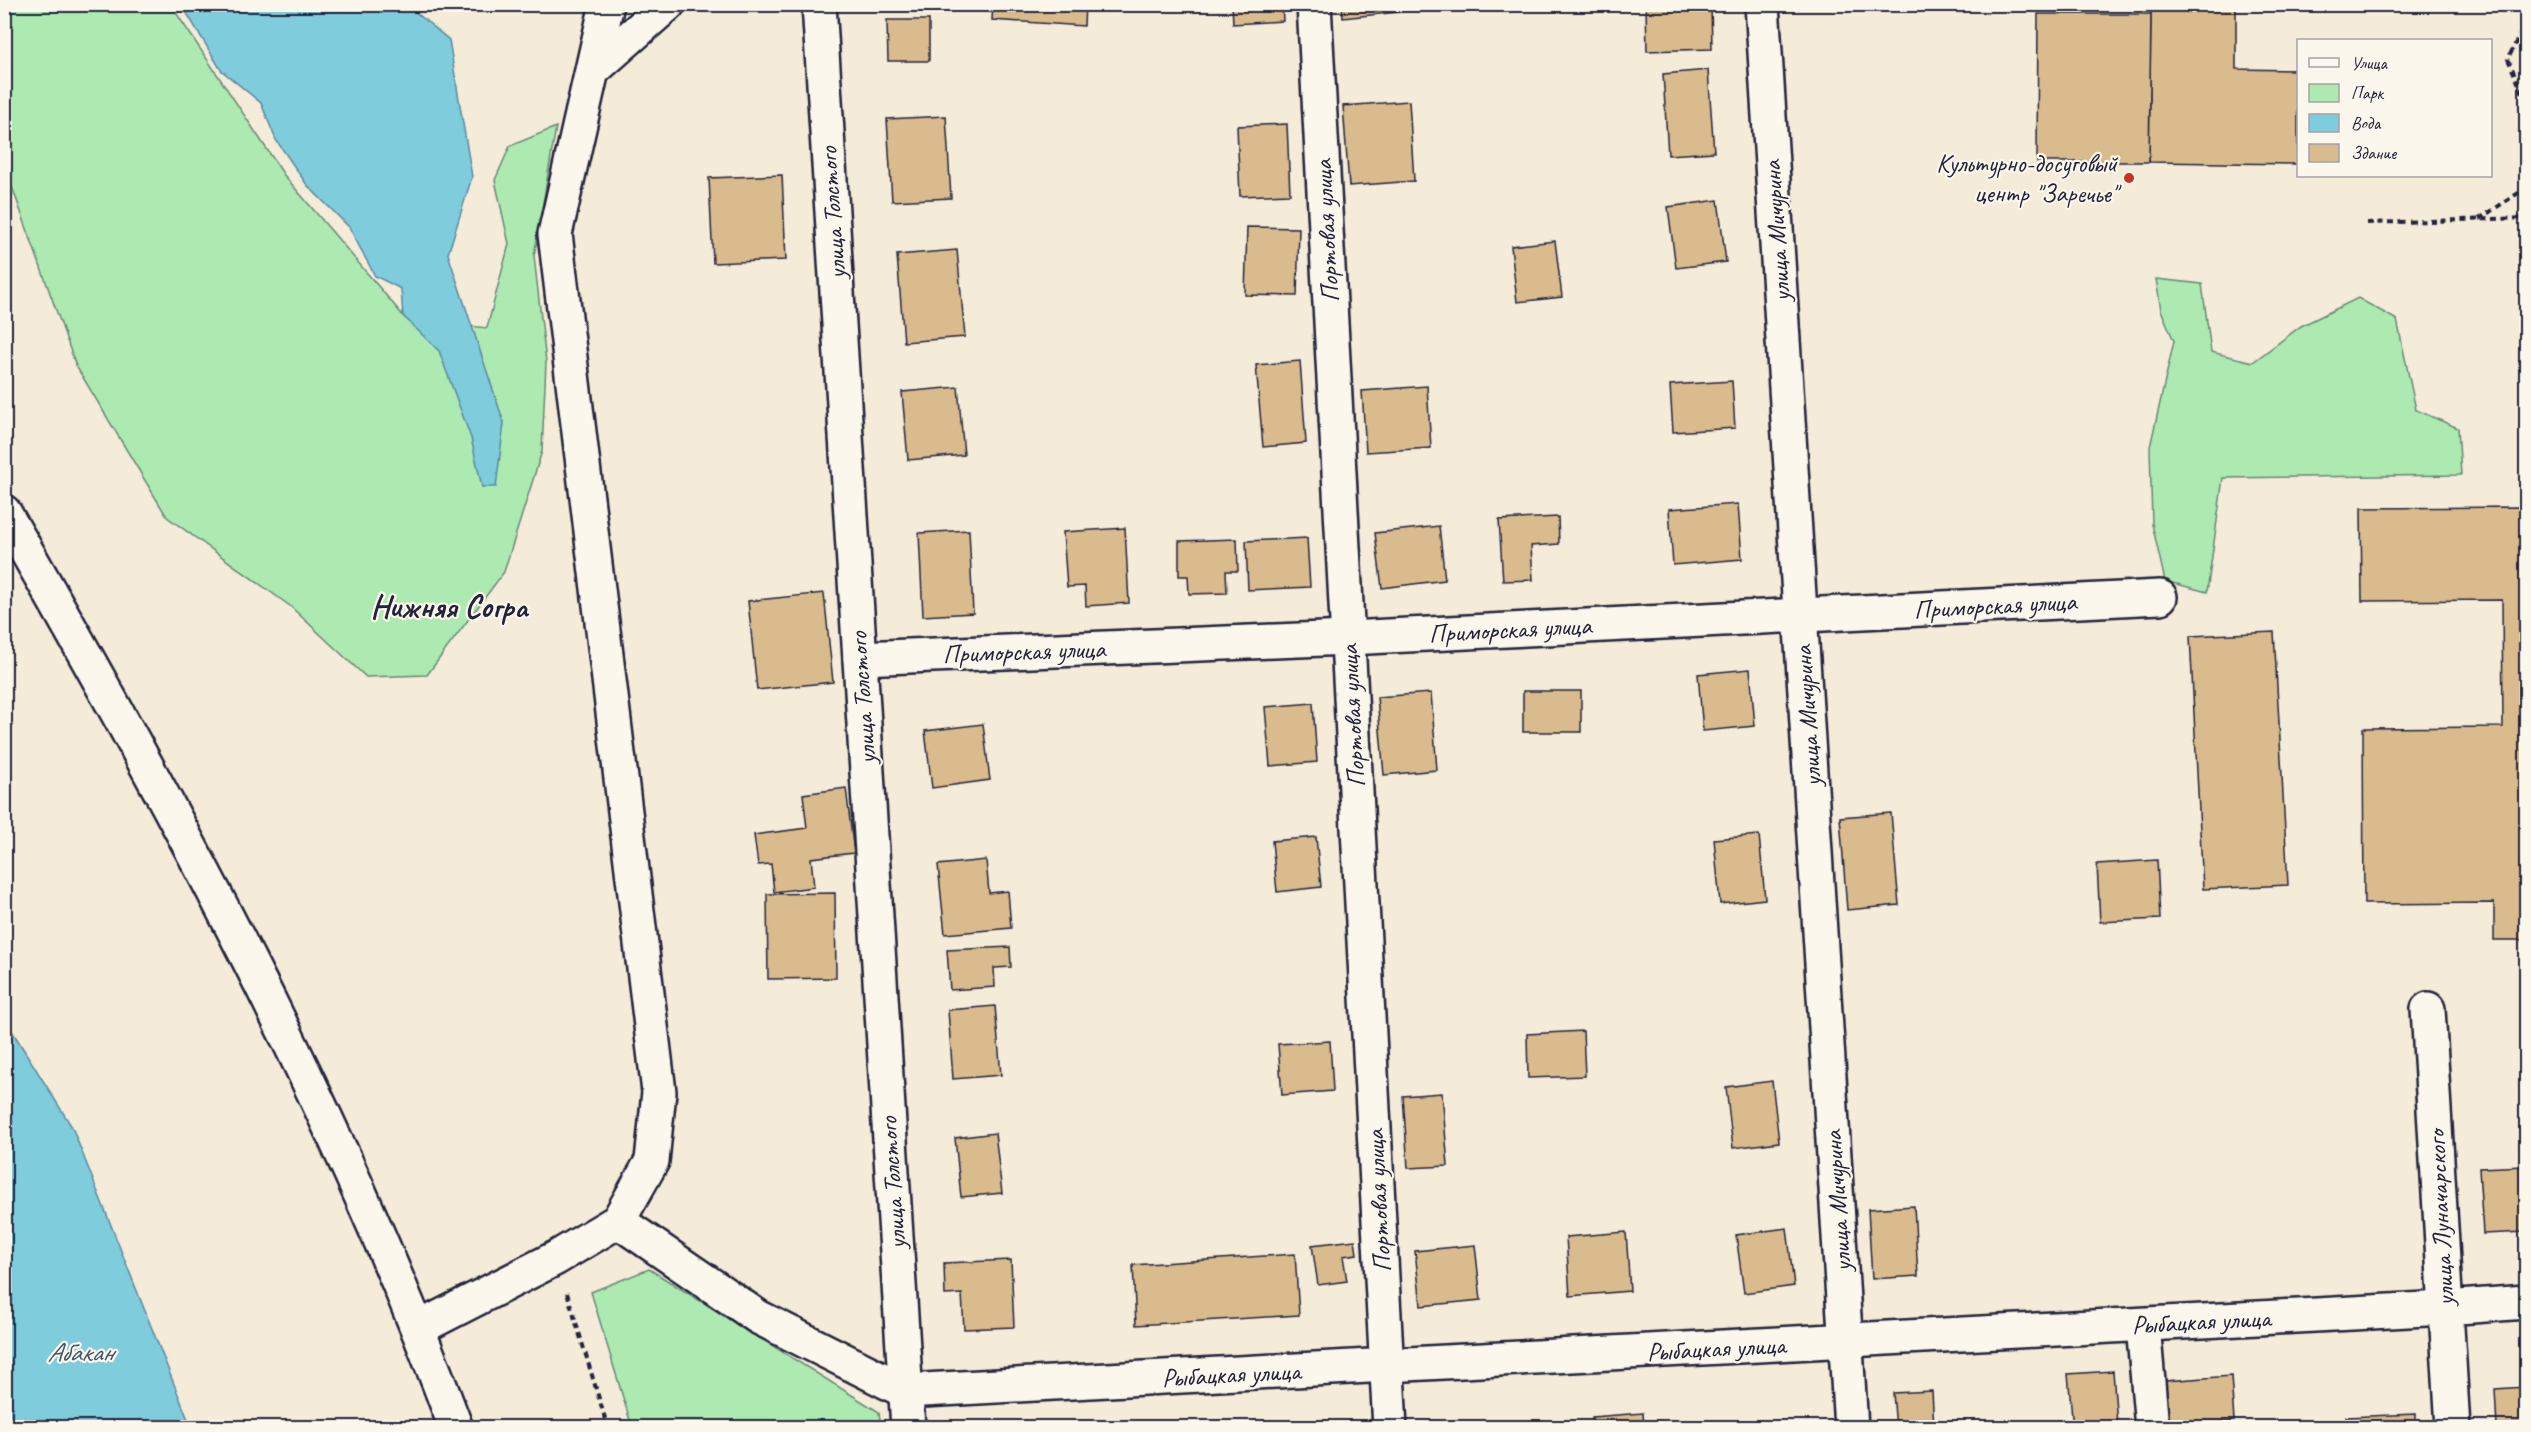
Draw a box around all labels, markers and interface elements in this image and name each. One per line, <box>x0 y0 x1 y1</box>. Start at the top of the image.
legend <box>2297 39 2492 177</box>
text: Улица <box>2351 52 2388 74</box>
text: Парк <box>2351 82 2385 104</box>
text: Вода <box>2351 112 2382 134</box>
text: Здание <box>2351 142 2397 164</box>
street label: улица Толстого <box>811 144 854 282</box>
place label: Культурно-досуговый центр "Заречье" <box>1936 147 2122 210</box>
street label: Портовая улица <box>1306 157 1347 303</box>
street label: улица Мичурина <box>1755 158 1798 305</box>
marker: Культурно-досуговый центр "Заречье" <box>2122 171 2136 185</box>
street label: Приморская улица <box>1913 585 2079 626</box>
district label: Нижняя Согра <box>371 586 529 627</box>
street label: Приморская улица <box>1428 609 1594 650</box>
street label: улица Толстого <box>841 629 884 767</box>
street label: Приморская улица <box>942 632 1108 671</box>
street label: Портовая улица <box>1332 642 1373 788</box>
street label: улица Мичурина <box>1786 643 1829 790</box>
street label: улица Толстого <box>871 1114 914 1252</box>
street label: улица Луначарского <box>2419 1126 2462 1309</box>
street label: Портовая улица <box>1358 1127 1399 1273</box>
street label: улица Мичурина <box>1816 1128 1859 1275</box>
street label: Рыбацкая улица <box>2131 1301 2274 1342</box>
street label: Рыбацкая улица <box>1646 1328 1789 1369</box>
water label: Абакан <box>47 1335 118 1369</box>
street label: Рыбацкая улица <box>1161 1354 1304 1395</box>

